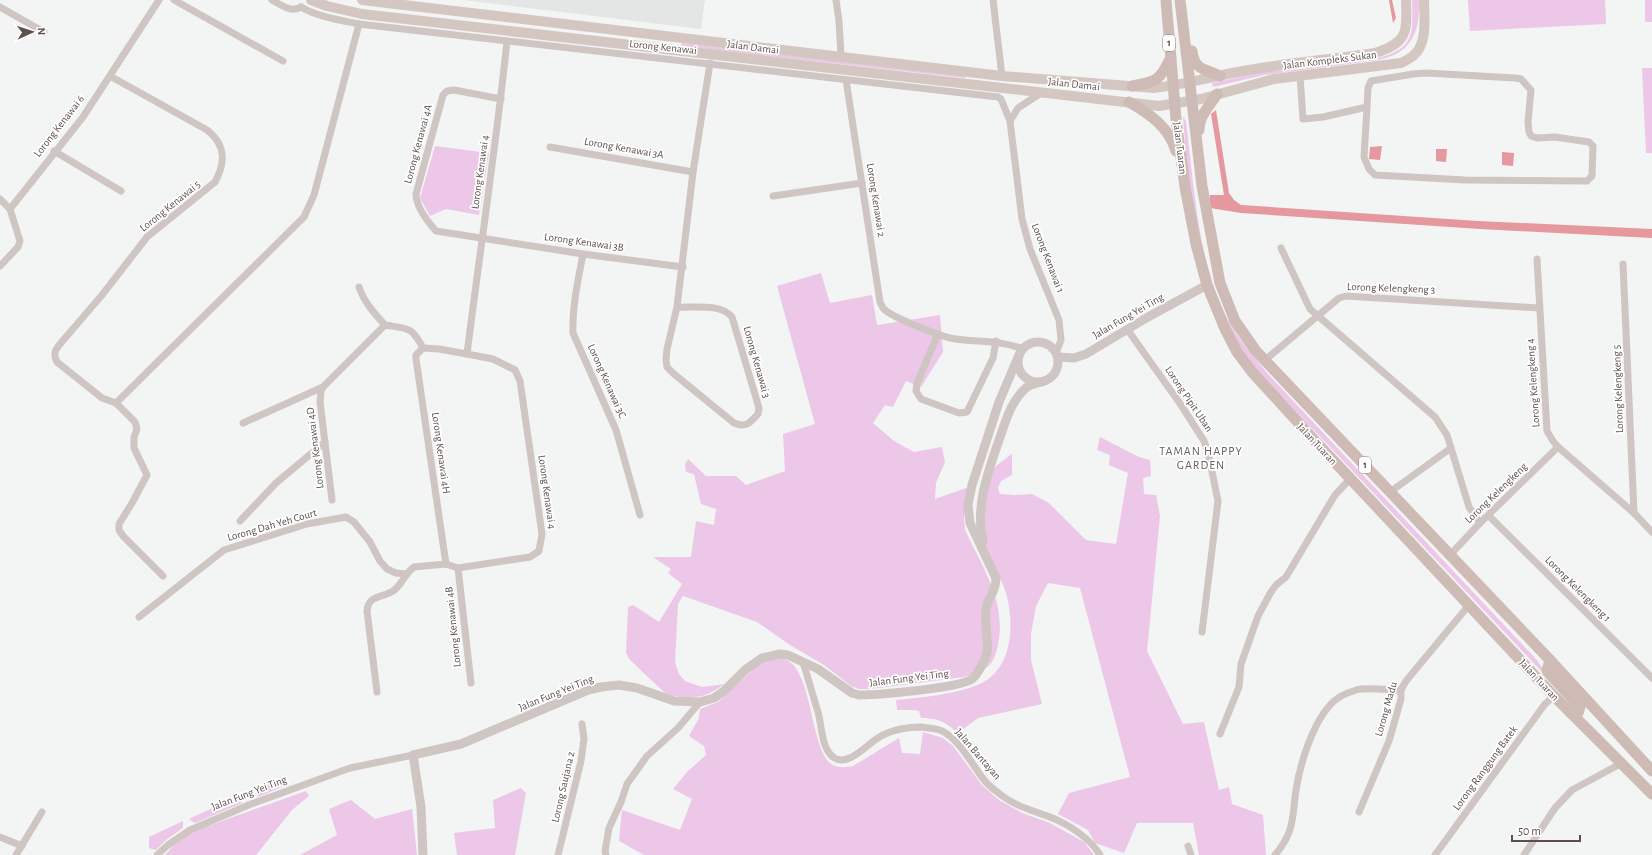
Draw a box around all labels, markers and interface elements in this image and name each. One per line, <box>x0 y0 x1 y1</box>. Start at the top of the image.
north arrow <box>12 12 52 52</box>
text: N <box>36 27 47 36</box>
road number: 1 <box>1163 35 1175 51</box>
street label: Lorong Kenawai <box>629 38 697 56</box>
street label: Jalan Damai <box>726 38 780 56</box>
street label: Jalan Kompleks Sukan <box>1283 49 1377 71</box>
street label: Jalan Damai <box>1048 76 1100 92</box>
street label: Lorong Kenawai 6 <box>32 93 86 159</box>
street label: Lorong Kenawai 4A <box>402 103 434 185</box>
street label: Jalan Tuaran <box>1171 121 1189 175</box>
street label: Lorong Kenawai 4 <box>469 134 491 210</box>
street label: Lorong Kenawai 3A <box>583 136 665 161</box>
street label: Lorong Kenawai 2 <box>865 162 887 238</box>
street label: Lorong Kenawai 5 <box>138 178 203 234</box>
street label: Lorong Kenawai 1 <box>1030 222 1066 294</box>
street label: Lorong Kenawai 3B <box>544 231 625 253</box>
street label: Lorong Kelengkeng 3 <box>1347 281 1436 295</box>
street label: Jalan Fung Yei Ting <box>1091 291 1166 341</box>
street label: Lorong Kenawai 3 <box>741 325 773 400</box>
street label: Lorong Kelengkeng 4 <box>1524 338 1542 428</box>
street label: Lorong Kenawai 3C <box>586 342 628 420</box>
street label: Lorong Kelengkeng 5 <box>1611 344 1625 433</box>
street label: Lorong Pipit Uban <box>1163 364 1215 434</box>
street label: Lorong Kenawai 4D <box>305 407 325 489</box>
street label: Lorong Kenawai 4H <box>430 411 452 495</box>
street label: Jalan Tuaran <box>1295 421 1339 467</box>
district label: TAMAN HAPPY GARDEN <box>1159 445 1243 471</box>
street label: Lorong Kenawai 4 <box>536 454 558 530</box>
road number: 1 <box>1359 457 1371 473</box>
street label: Lorong Kelengkeng <box>1463 460 1530 525</box>
street label: Lorong Dah Yeh Court <box>226 507 318 543</box>
street label: Lorong Kelengkeng 1 <box>1543 554 1613 624</box>
street label: Lorong Kenawai 4B <box>443 586 463 668</box>
street label: Jalan Tuaran <box>1517 657 1561 703</box>
street label: Jalan Fung Yei Ting <box>869 668 950 688</box>
street label: Jalan Fung Yei Ting <box>517 673 596 713</box>
street label: Lorong Madu <box>1373 680 1399 738</box>
street label: Lorong Ranggung Batek <box>1451 724 1519 812</box>
street label: Jalan Bantayan <box>953 726 1003 782</box>
street label: Lorong Saujana 2 <box>549 750 577 824</box>
street label: Jalan Fung Yei Ting <box>210 773 289 812</box>
scale bar <box>1512 817 1580 843</box>
text: 50 m <box>1518 825 1541 837</box>

